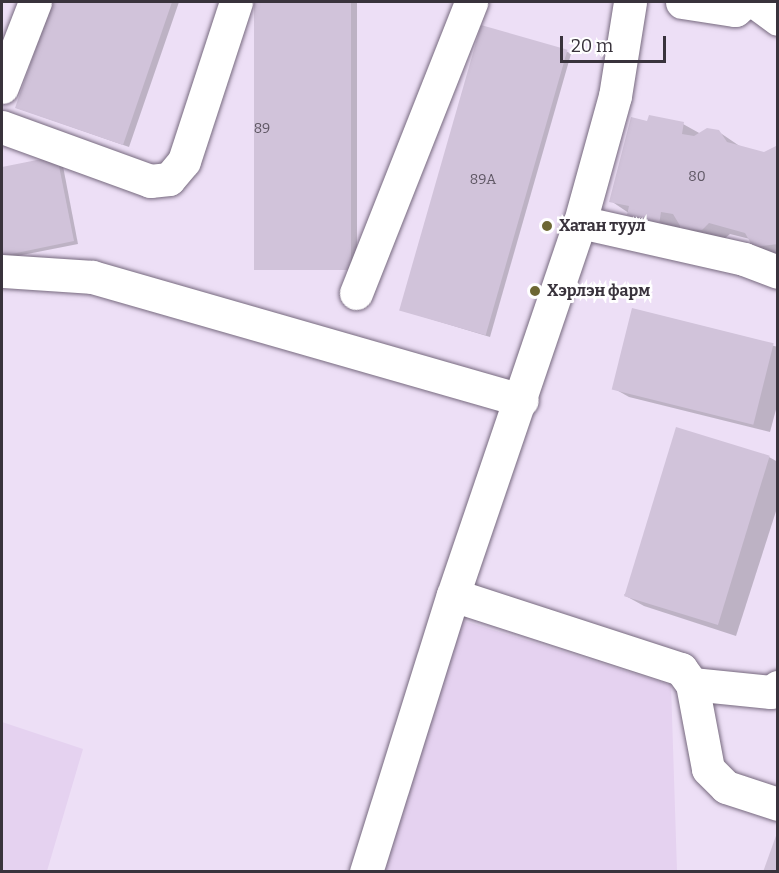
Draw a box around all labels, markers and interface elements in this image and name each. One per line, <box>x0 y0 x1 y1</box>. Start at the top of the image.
scale bar <box>563 24 670 62</box>
text: 20 m <box>571 35 613 57</box>
house number: 89 <box>254 121 270 137</box>
house number: 80 <box>688 169 706 185</box>
house number: 89А <box>470 172 496 188</box>
place label: Хатан туул <box>559 216 646 236</box>
marker: Хатан туул <box>540 219 554 233</box>
place label: Хэрлэн фарм <box>547 281 650 301</box>
marker: Хэрлэн фарм <box>528 284 542 298</box>

